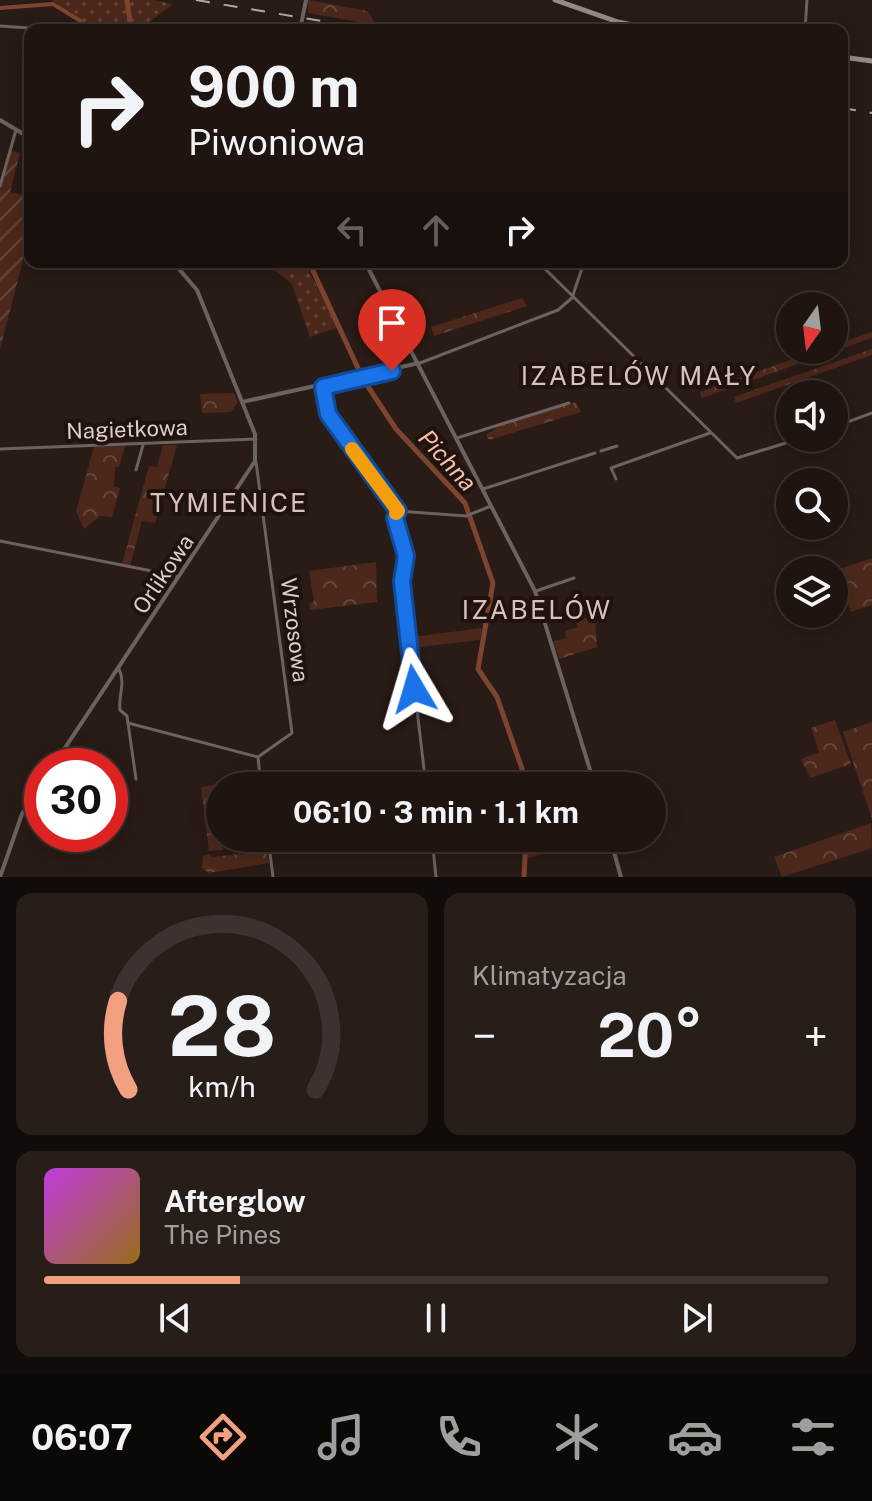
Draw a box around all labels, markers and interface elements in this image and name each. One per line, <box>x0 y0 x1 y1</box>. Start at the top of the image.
text: 900 m <box>188 54 360 120</box>
icon: right <box>56 56 160 160</box>
text: Piwoniowa <box>188 121 365 163</box>
icon: left <box>330 208 374 252</box>
icon: ahead <box>414 208 458 252</box>
icon: right <box>498 208 542 252</box>
pin <box>358 289 426 371</box>
north arrow <box>776 292 848 364</box>
map controls <box>776 292 848 628</box>
icon: arrive <box>370 301 414 345</box>
district label: IZABELÓW MAŁY <box>521 360 757 391</box>
button: sound <box>776 380 848 452</box>
street label: Nagietkowa <box>66 414 188 444</box>
water label: Pichna <box>413 424 483 496</box>
button: search <box>776 468 848 540</box>
district label: TYMIENICE <box>150 487 308 518</box>
street label: Orlikowa <box>127 529 199 619</box>
button: layers <box>776 556 848 628</box>
street label: Wrzosowa <box>276 576 314 684</box>
district label: IZABELÓW <box>462 594 612 625</box>
position arrow <box>372 647 456 731</box>
speed limit sign: 30 <box>24 748 128 852</box>
text: 06:10 · 3 min · 1.1 km <box>293 794 579 830</box>
text: Klimatyzacja <box>472 960 627 991</box>
text: 28 <box>168 977 276 1075</box>
text: 20° <box>597 1000 703 1071</box>
text: − <box>472 1010 496 1062</box>
text: + <box>804 1010 828 1062</box>
text: km/h <box>188 1070 256 1103</box>
text: Afterglow <box>164 1183 306 1219</box>
text: The Pines <box>164 1219 281 1250</box>
icon: previous <box>153 1296 197 1340</box>
icon: pause <box>414 1296 458 1340</box>
icon: next <box>675 1296 719 1340</box>
icon: directions <box>195 1409 251 1465</box>
icon: music <box>313 1409 369 1465</box>
icon: phone <box>431 1409 487 1465</box>
icon: climate <box>549 1409 605 1465</box>
icon: car <box>667 1409 723 1465</box>
icon: filters <box>785 1409 841 1465</box>
text: 06:07 <box>31 1416 133 1458</box>

